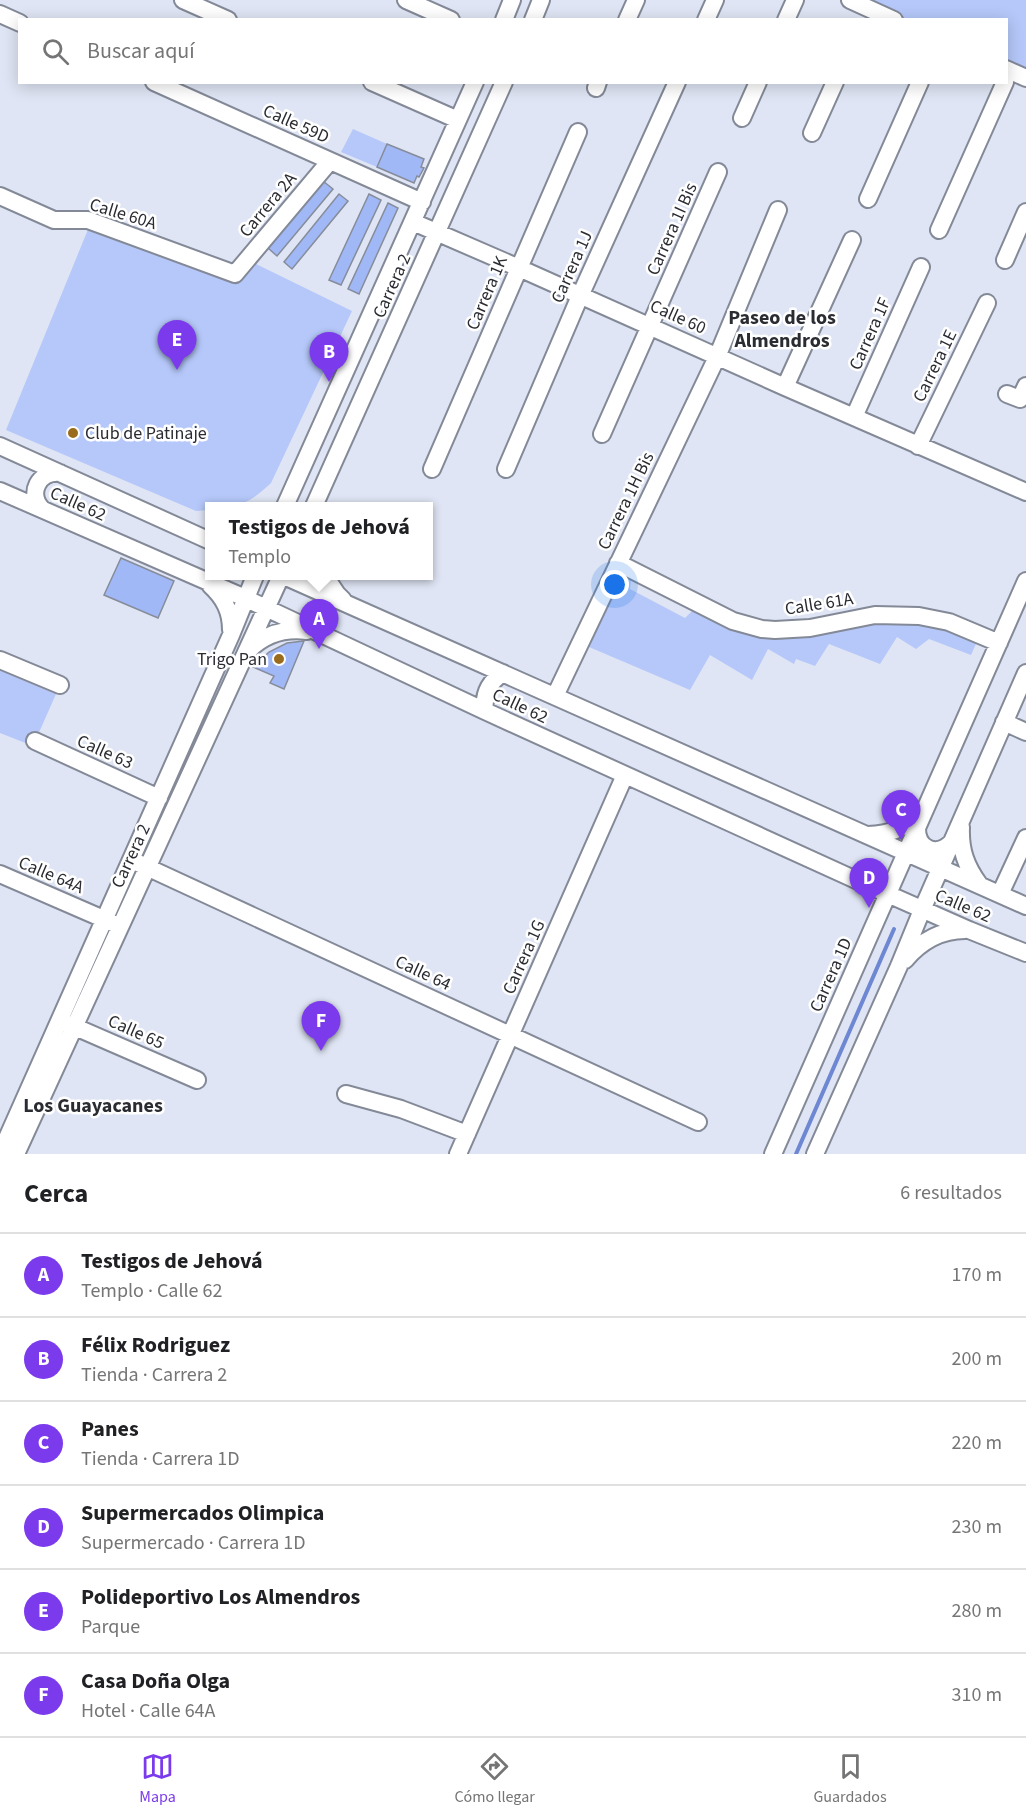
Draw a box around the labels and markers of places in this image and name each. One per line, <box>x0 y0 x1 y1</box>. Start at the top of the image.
pin: E <box>158 320 196 370</box>
pin: B <box>310 332 348 382</box>
place label: Club de Patinaje <box>85 421 207 446</box>
marker: Club de Patinaje <box>66 426 80 440</box>
pin: A <box>300 600 338 649</box>
place label: Trigo Pan <box>197 647 267 672</box>
marker: Trigo Pan <box>272 652 286 666</box>
pin: C <box>882 790 920 840</box>
pin: D <box>850 858 888 908</box>
pin: F <box>302 1002 340 1051</box>

